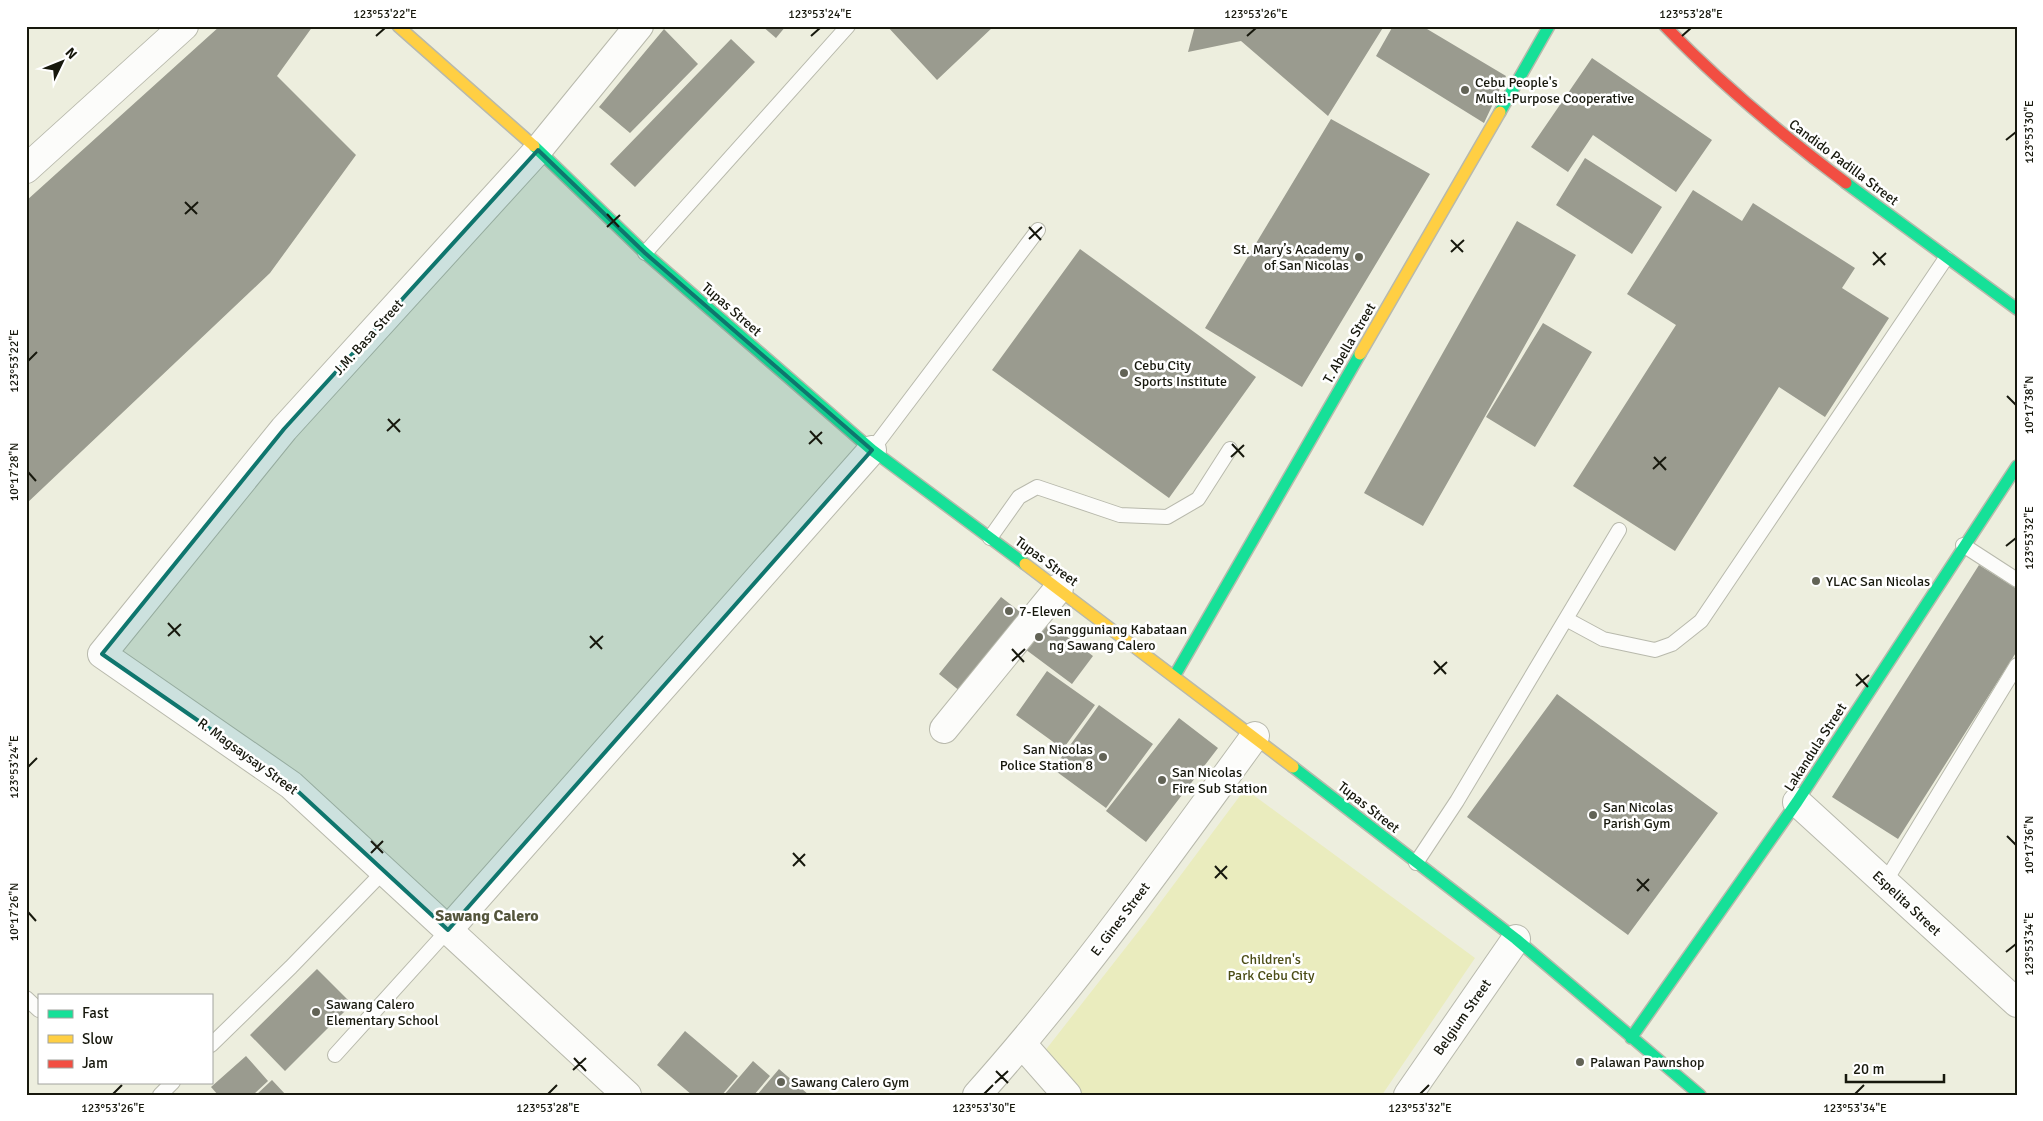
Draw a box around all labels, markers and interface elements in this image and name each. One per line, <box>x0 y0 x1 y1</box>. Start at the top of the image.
text: 123°53'22"E <box>353 7 417 22</box>
text: 123°53'24"E <box>788 7 852 22</box>
text: 123°53'26"E <box>1224 7 1288 22</box>
text: 123°53'28"E <box>1659 7 1723 22</box>
north arrow <box>38 38 88 88</box>
text: N <box>62 44 81 63</box>
place label: Cebu People's Multi-Purpose Cooperative <box>1475 74 1634 107</box>
marker: Cebu People's Multi-Purpose Cooperative <box>1459 84 1471 96</box>
text: 123°53'30"E <box>2022 100 2037 164</box>
street label: Candido Padilla Street <box>1786 116 1902 209</box>
place label: St. Mary’s Academy of San Nicolas <box>1233 241 1349 274</box>
marker: St. Mary’s Academy of San Nicolas <box>1353 251 1365 263</box>
street label: Tupas Street <box>698 279 765 340</box>
street label: J.M. Basa Street <box>330 296 407 379</box>
street label: T. Abella Street <box>1320 300 1379 387</box>
text: 123°53'22"E <box>7 329 22 393</box>
place label: Cebu City Sports Institute <box>1134 357 1227 390</box>
marker: Cebu City Sports Institute <box>1118 367 1130 379</box>
text: 10°17'38"N <box>2022 376 2037 434</box>
text: 10°17'28"N <box>7 443 22 501</box>
text: 123°53'32"E <box>2022 506 2037 570</box>
street label: Tupas Street <box>1012 533 1082 590</box>
place label: YLAC San Nicolas <box>1826 573 1930 590</box>
marker: YLAC San Nicolas <box>1810 575 1822 587</box>
place label: 7-Eleven <box>1019 603 1071 620</box>
marker: 7-Eleven <box>1003 605 1015 617</box>
place label: Sangguniang Kabataan ng Sawang Calero <box>1049 621 1187 654</box>
marker: Sangguniang Kabataan ng Sawang Calero <box>1033 631 1045 643</box>
street label: Lakandula Street <box>1781 700 1850 795</box>
street label: R. Magsaysay Street <box>194 714 301 799</box>
text: 123°53'24"E <box>7 735 22 799</box>
place label: San Nicolas Police Station 8 <box>1000 741 1093 774</box>
marker: San Nicolas Police Station 8 <box>1097 751 1109 763</box>
place label: San Nicolas Fire Sub Station <box>1172 764 1267 797</box>
marker: San Nicolas Fire Sub Station <box>1156 774 1168 786</box>
street label: Tupas Street <box>1334 778 1403 837</box>
place label: San Nicolas Parish Gym <box>1603 799 1673 832</box>
marker: San Nicolas Parish Gym <box>1587 809 1599 821</box>
text: 10°17'36"N <box>2022 816 2037 874</box>
street label: Espelita Street <box>1869 867 1945 940</box>
street label: E. Gines Street <box>1087 879 1154 959</box>
text: 10°17'26"N <box>7 883 22 941</box>
district label: Sawang Calero <box>435 906 539 926</box>
text: 123°53'34"E <box>2022 912 2037 976</box>
park label: Children's Park Cebu City <box>1227 951 1315 984</box>
street label: Belgium Street <box>1430 976 1495 1059</box>
legend <box>38 994 212 1084</box>
place label: Sawang Calero Elementary School <box>326 996 439 1029</box>
text: Fast <box>82 1004 109 1022</box>
marker: Sawang Calero Elementary School <box>310 1006 322 1018</box>
text: Slow <box>82 1030 113 1048</box>
scale bar <box>1846 1051 1943 1083</box>
text: Jam <box>82 1054 108 1072</box>
place label: Palawan Pawnshop <box>1590 1054 1704 1071</box>
marker: Palawan Pawnshop <box>1574 1056 1586 1068</box>
text: 20 m <box>1853 1060 1884 1078</box>
place label: Sawang Calero Gym <box>791 1074 909 1091</box>
marker: Sawang Calero Gym <box>775 1076 787 1088</box>
text: 123°53'26"E <box>81 1101 145 1116</box>
text: 123°53'28"E <box>516 1101 580 1116</box>
text: 123°53'30"E <box>952 1101 1016 1116</box>
text: 123°53'32"E <box>1388 1101 1452 1116</box>
text: 123°53'34"E <box>1823 1101 1887 1116</box>

